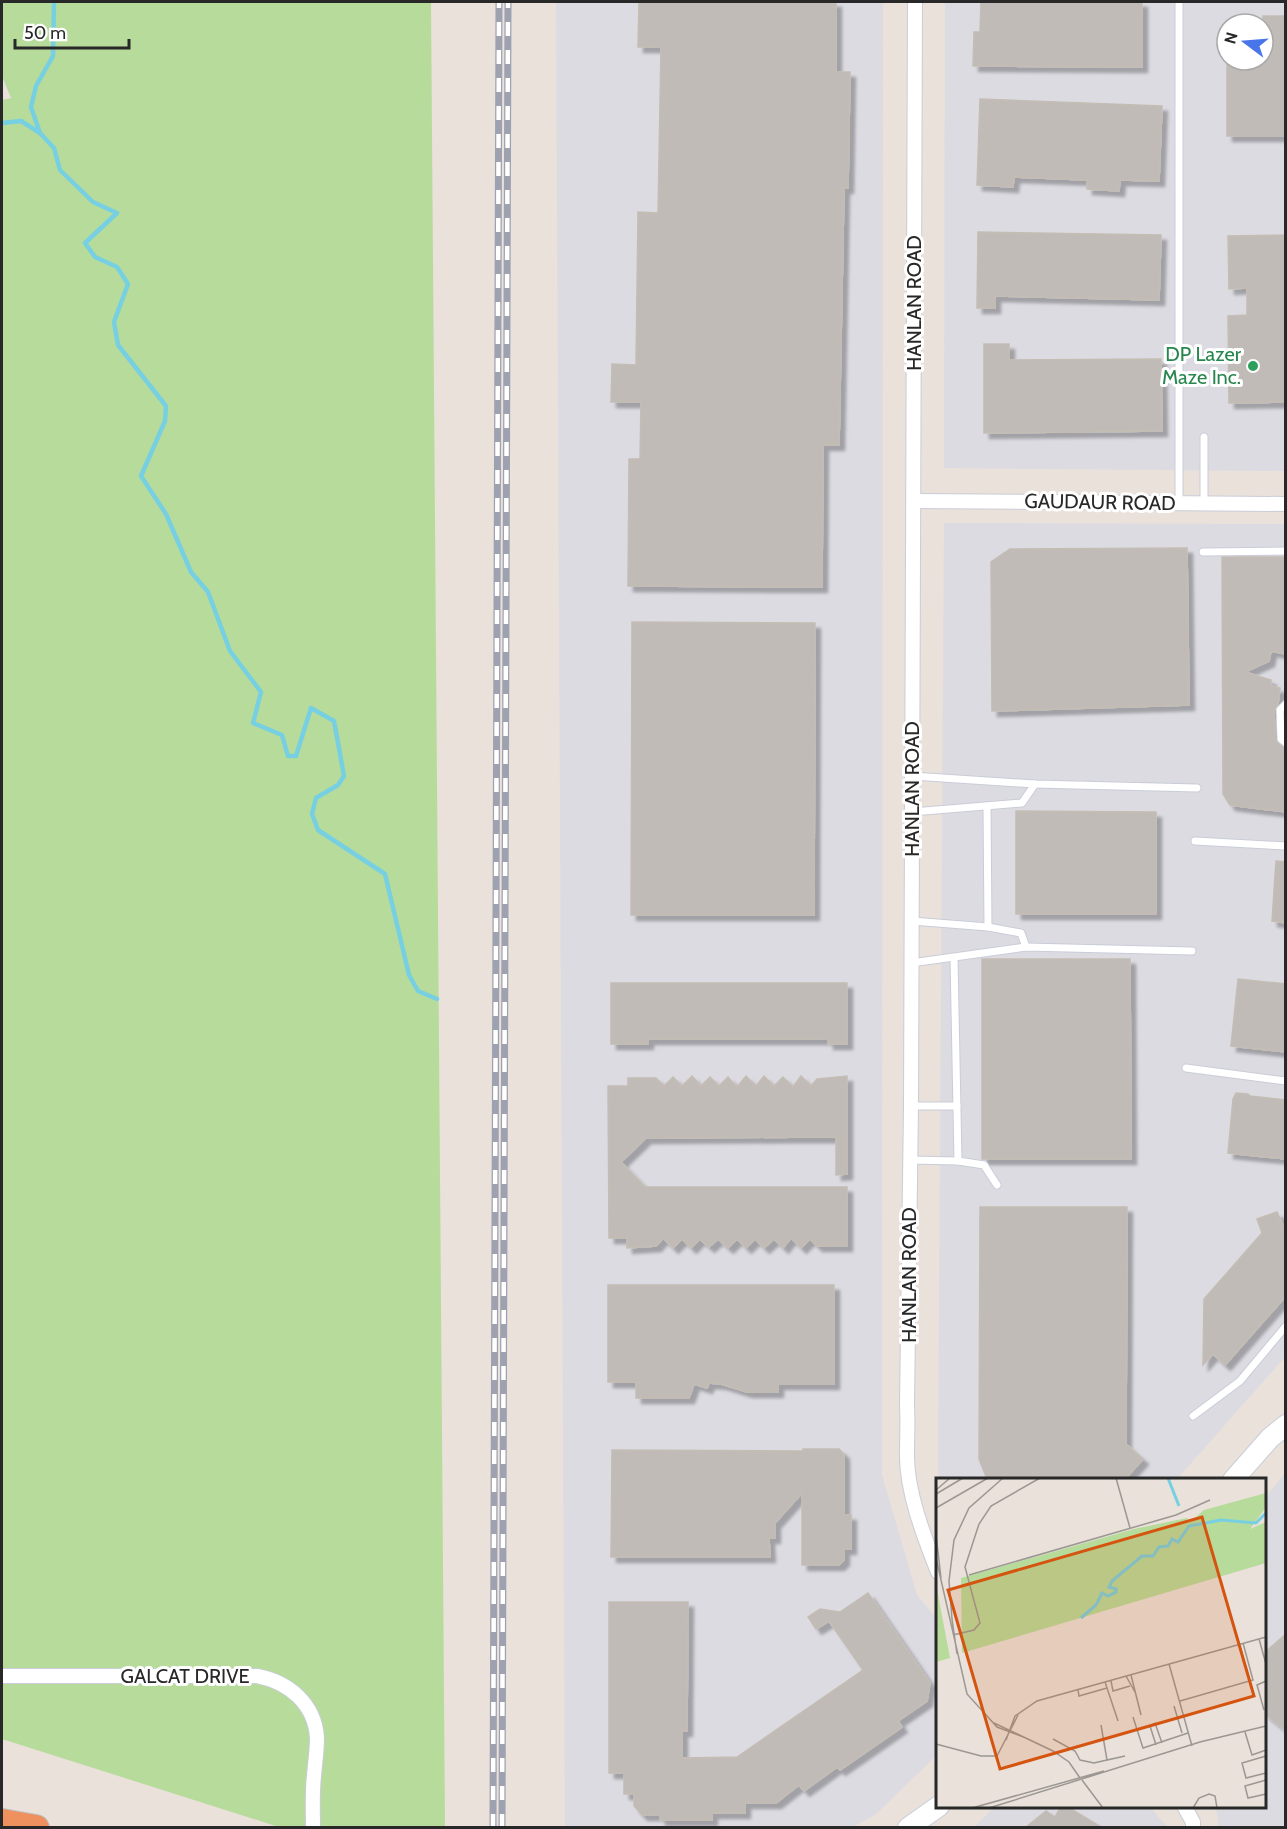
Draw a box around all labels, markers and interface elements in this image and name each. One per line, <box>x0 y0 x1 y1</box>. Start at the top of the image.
scale bar <box>15 12 129 50</box>
north arrow <box>1215 12 1275 72</box>
text: 50 m <box>24 22 66 44</box>
text: N <box>1220 30 1242 46</box>
street label: HANLAN ROAD <box>902 235 926 371</box>
place label: DP Lazer Maze Inc. <box>1162 342 1242 389</box>
marker: DP Lazer Maze Inc. <box>1246 359 1260 373</box>
street label: GAUDAUR ROAD <box>1024 489 1176 515</box>
street label: HANLAN ROAD <box>900 721 924 857</box>
street label: HANLAN ROAD <box>897 1207 921 1343</box>
inset map <box>936 1478 1266 1808</box>
street label: GALCAT DRIVE <box>121 1664 250 1688</box>

